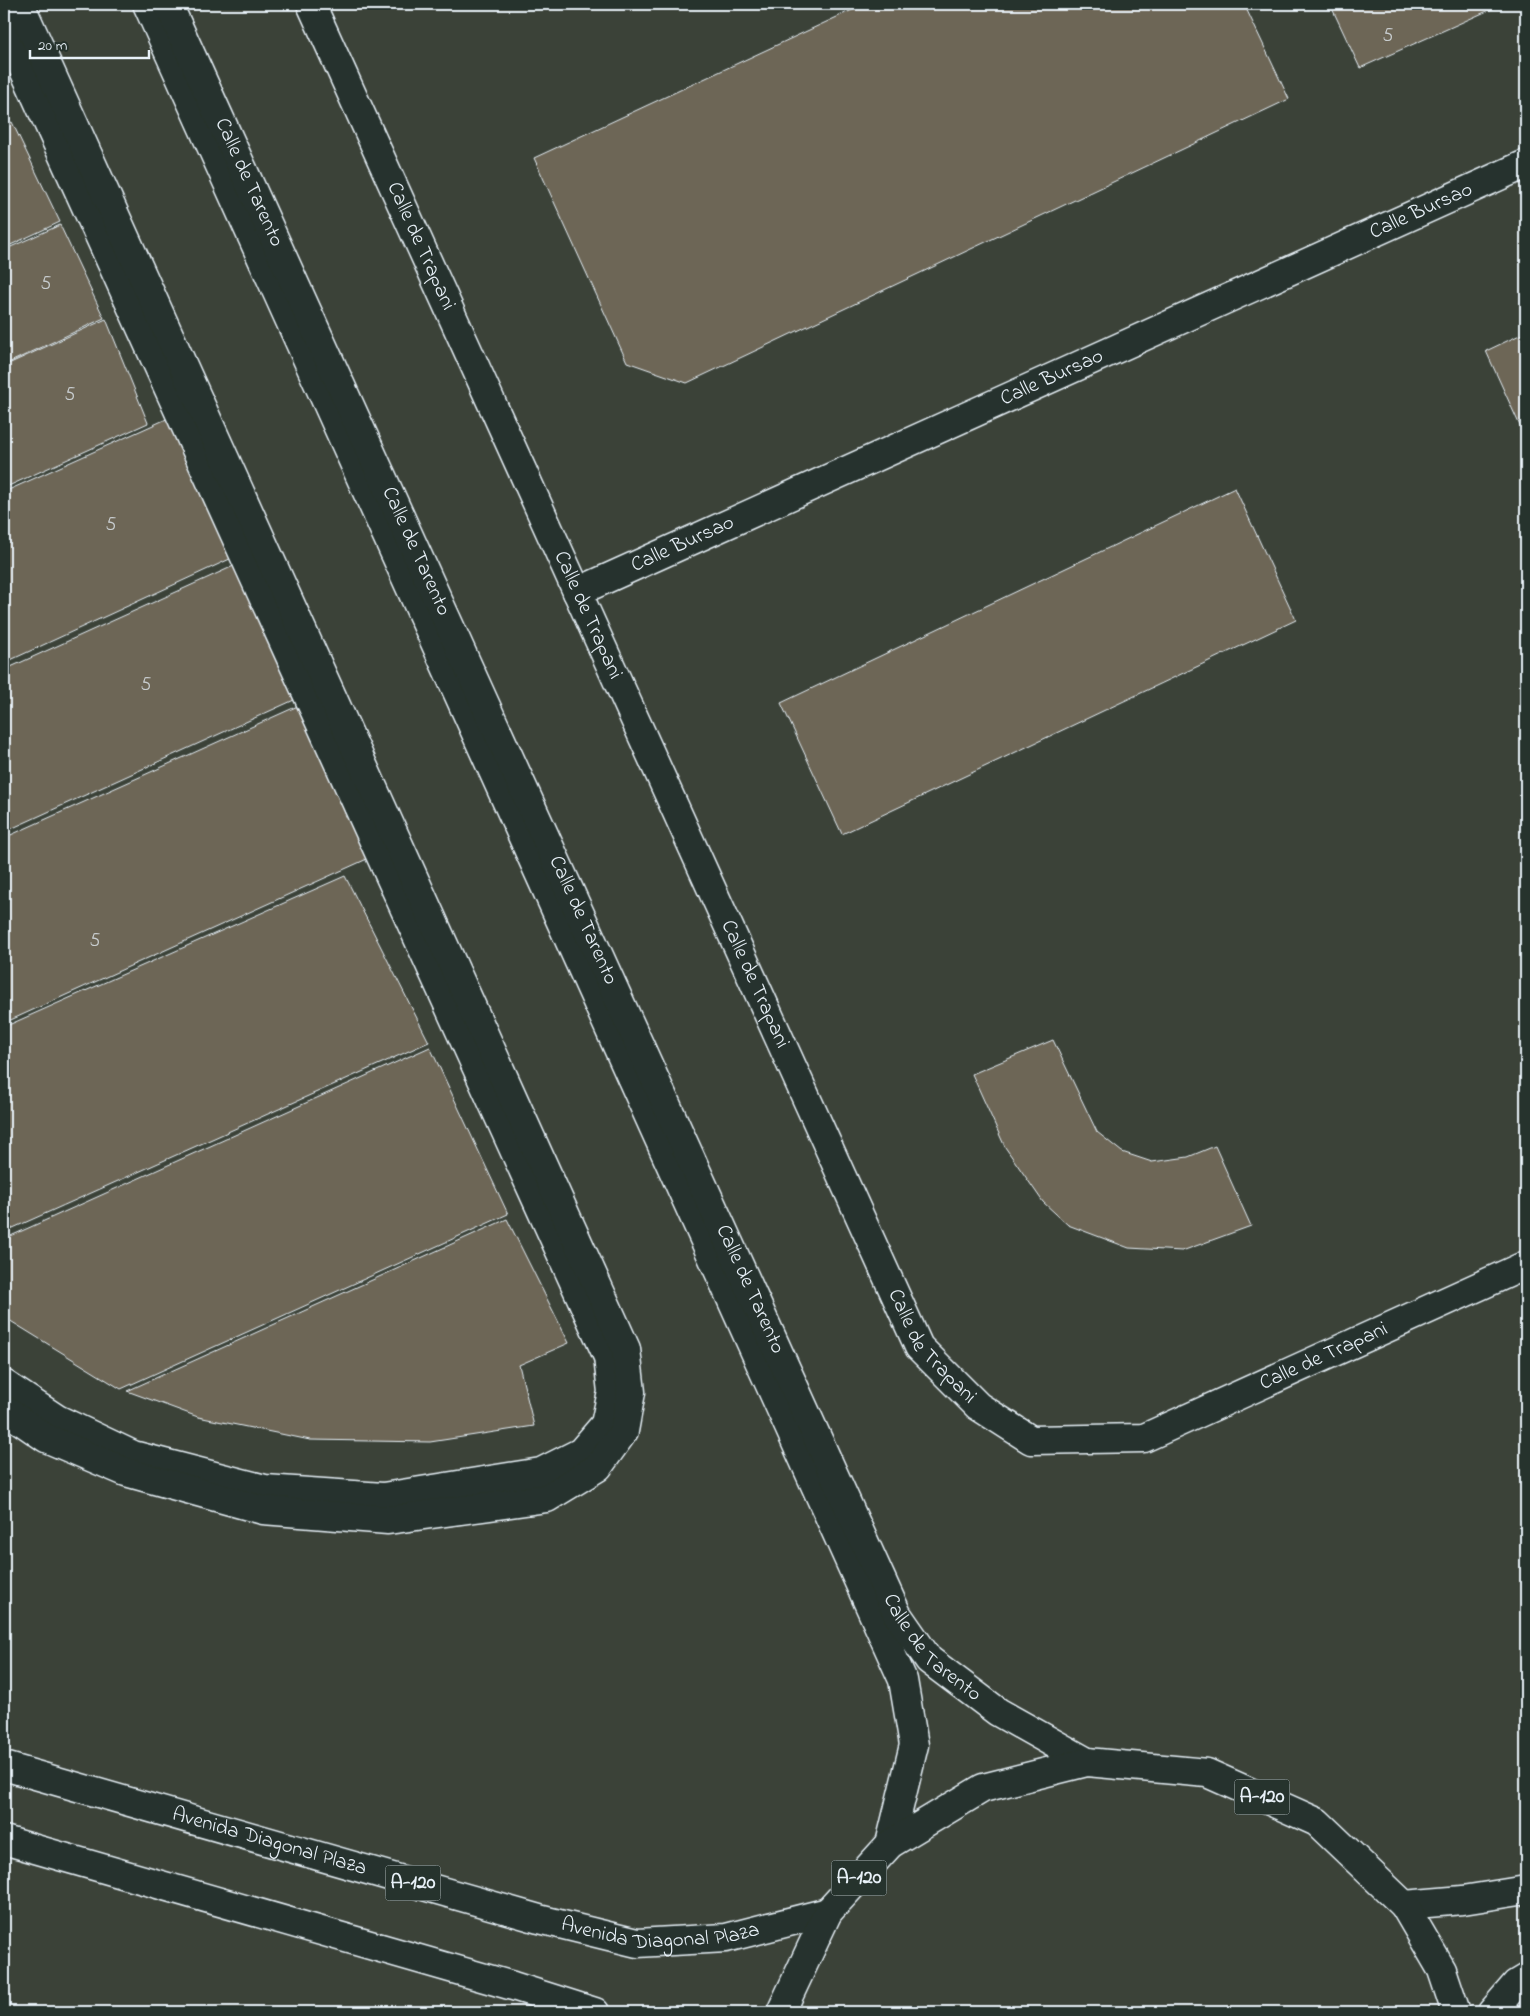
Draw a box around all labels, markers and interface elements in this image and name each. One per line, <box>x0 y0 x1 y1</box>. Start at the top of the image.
house number: 5 <box>1383 23 1394 50</box>
scale bar <box>30 28 149 60</box>
text: 20 m <box>38 35 68 57</box>
street label: Calle de Tarento <box>207 113 291 252</box>
street label: Calle Bursao <box>1365 175 1478 248</box>
street label: Calle de Trapani <box>379 177 463 315</box>
house number: 5 <box>41 271 52 298</box>
street label: Calle Bursao <box>996 341 1108 414</box>
house number: 5 <box>65 382 76 409</box>
street label: Calle de Tarento <box>374 482 458 621</box>
street label: Calle Bursao <box>626 508 739 581</box>
house number: 5 <box>106 512 117 539</box>
street label: Calle de Trapani <box>546 546 630 684</box>
house number: 5 <box>141 672 152 699</box>
street label: Calle de Tarento <box>541 851 625 990</box>
street label: Calle de Trapani <box>713 915 797 1053</box>
house number: 5 <box>90 928 101 955</box>
street label: Calle de Tarento <box>708 1220 792 1359</box>
street label: Calle de Trapani <box>880 1284 983 1411</box>
street label: Calle de Trapani <box>1255 1314 1393 1399</box>
street label: Calle de Tarento <box>875 1589 988 1709</box>
road number: A-120 <box>1234 1780 1290 1814</box>
street label: Avenida Diagonal Plaza <box>169 1800 370 1884</box>
road number: A-120 <box>832 1860 886 1896</box>
road number: A-120 <box>386 1866 440 1900</box>
street label: Avenida Diagonal Plaza <box>558 1910 763 1959</box>

